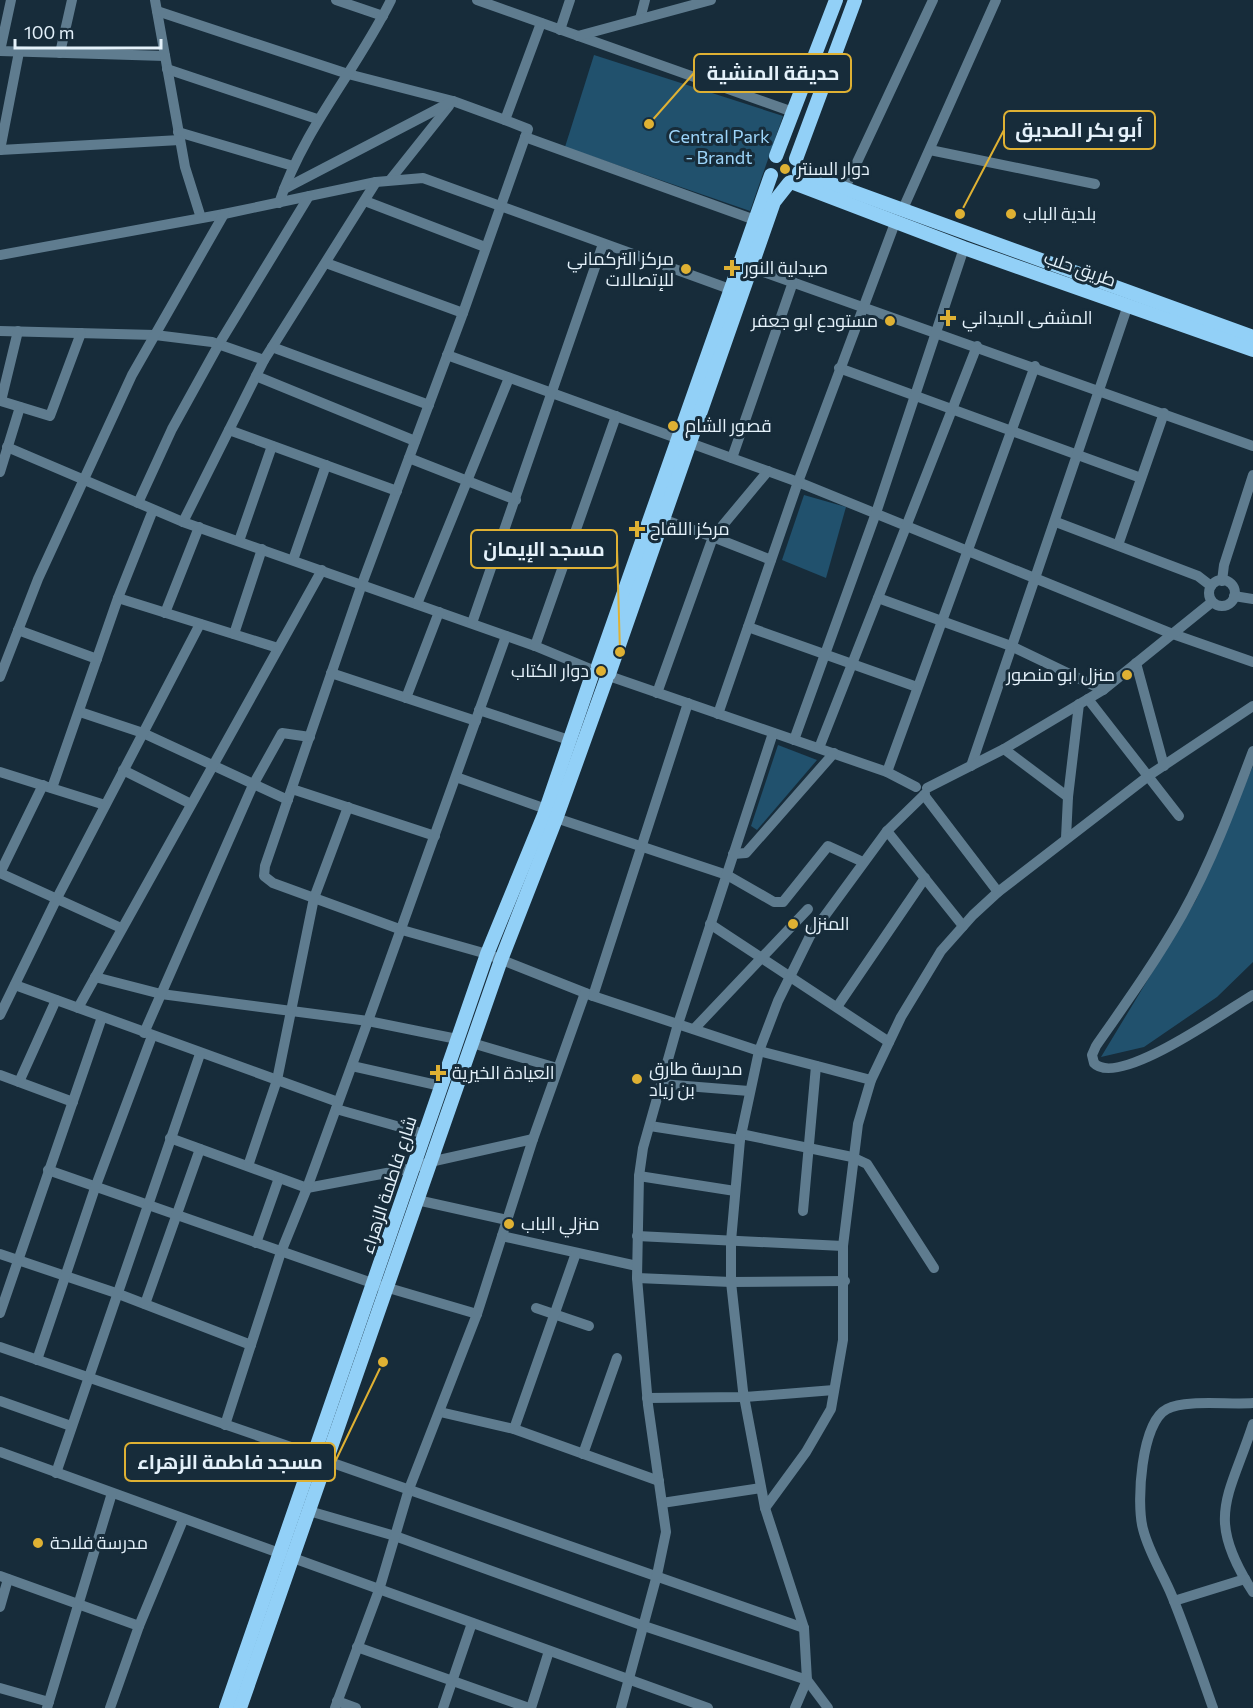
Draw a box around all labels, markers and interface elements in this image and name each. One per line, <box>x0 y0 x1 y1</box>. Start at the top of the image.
scale bar <box>15 12 160 50</box>
text: 100 m <box>24 21 74 43</box>
callout: حديقة المنشية <box>694 54 851 92</box>
text: حديقة المنشية <box>707 60 839 85</box>
callout: أبو بكر الصديق <box>1004 111 1155 149</box>
text: أبو بكر الصديق <box>1015 116 1143 143</box>
park label: Central Park - Brandt <box>668 125 770 168</box>
place label: دوار السنتر <box>796 157 870 180</box>
marker: دوار السنتر <box>778 162 792 176</box>
place label: بلدية الباب <box>1023 202 1096 224</box>
marker: بلدية الباب <box>1004 207 1018 221</box>
street label: طريق حلب <box>1041 245 1119 293</box>
place label: مركز التركماني للإتصالات <box>567 247 674 291</box>
place label: صيدلية النور <box>743 256 828 279</box>
marker: صيدلية النور <box>725 261 739 275</box>
marker: مركز التركماني للإتصالات <box>679 262 693 276</box>
place label: المشفى الميداني <box>962 306 1093 332</box>
place label: مستودع ابو جعفر <box>750 309 878 333</box>
marker: المشفى الميداني <box>939 309 957 327</box>
marker: مستودع ابو جعفر <box>883 314 897 328</box>
place label: قصور الشام <box>685 414 772 438</box>
marker: قصور الشام <box>666 419 680 433</box>
place label: مركز اللقاح <box>650 517 730 541</box>
marker: مركز اللقاح <box>628 520 646 538</box>
callout: مسجد الإيمان <box>471 530 617 568</box>
text: مسجد الإيمان <box>483 536 605 563</box>
place label: دوار الكتاب <box>511 659 589 682</box>
place label: منزل ابو منصور <box>1005 663 1115 686</box>
marker: دوار الكتاب <box>594 664 608 678</box>
marker: منزل ابو منصور <box>1120 668 1134 682</box>
place label: المنزل <box>805 912 850 935</box>
marker: المنزل <box>786 917 800 931</box>
place label: مدرسة طارق بن زياد <box>649 1057 743 1101</box>
place label: العيادة الخيرية <box>452 1061 554 1084</box>
marker: العيادة الخيرية <box>429 1064 447 1082</box>
marker: مدرسة طارق بن زياد <box>630 1072 644 1086</box>
street label: شارع فاطمة الزهراء <box>355 1113 423 1257</box>
place label: منزلي الباب <box>521 1212 600 1238</box>
marker: منزلي الباب <box>502 1217 516 1231</box>
callout: مسجد فاطمة الزهراء <box>125 1443 335 1481</box>
text: مسجد فاطمة الزهراء <box>137 1449 323 1474</box>
place label: مدرسة فلاحة <box>50 1531 148 1554</box>
marker: مدرسة فلاحة <box>31 1536 45 1550</box>

